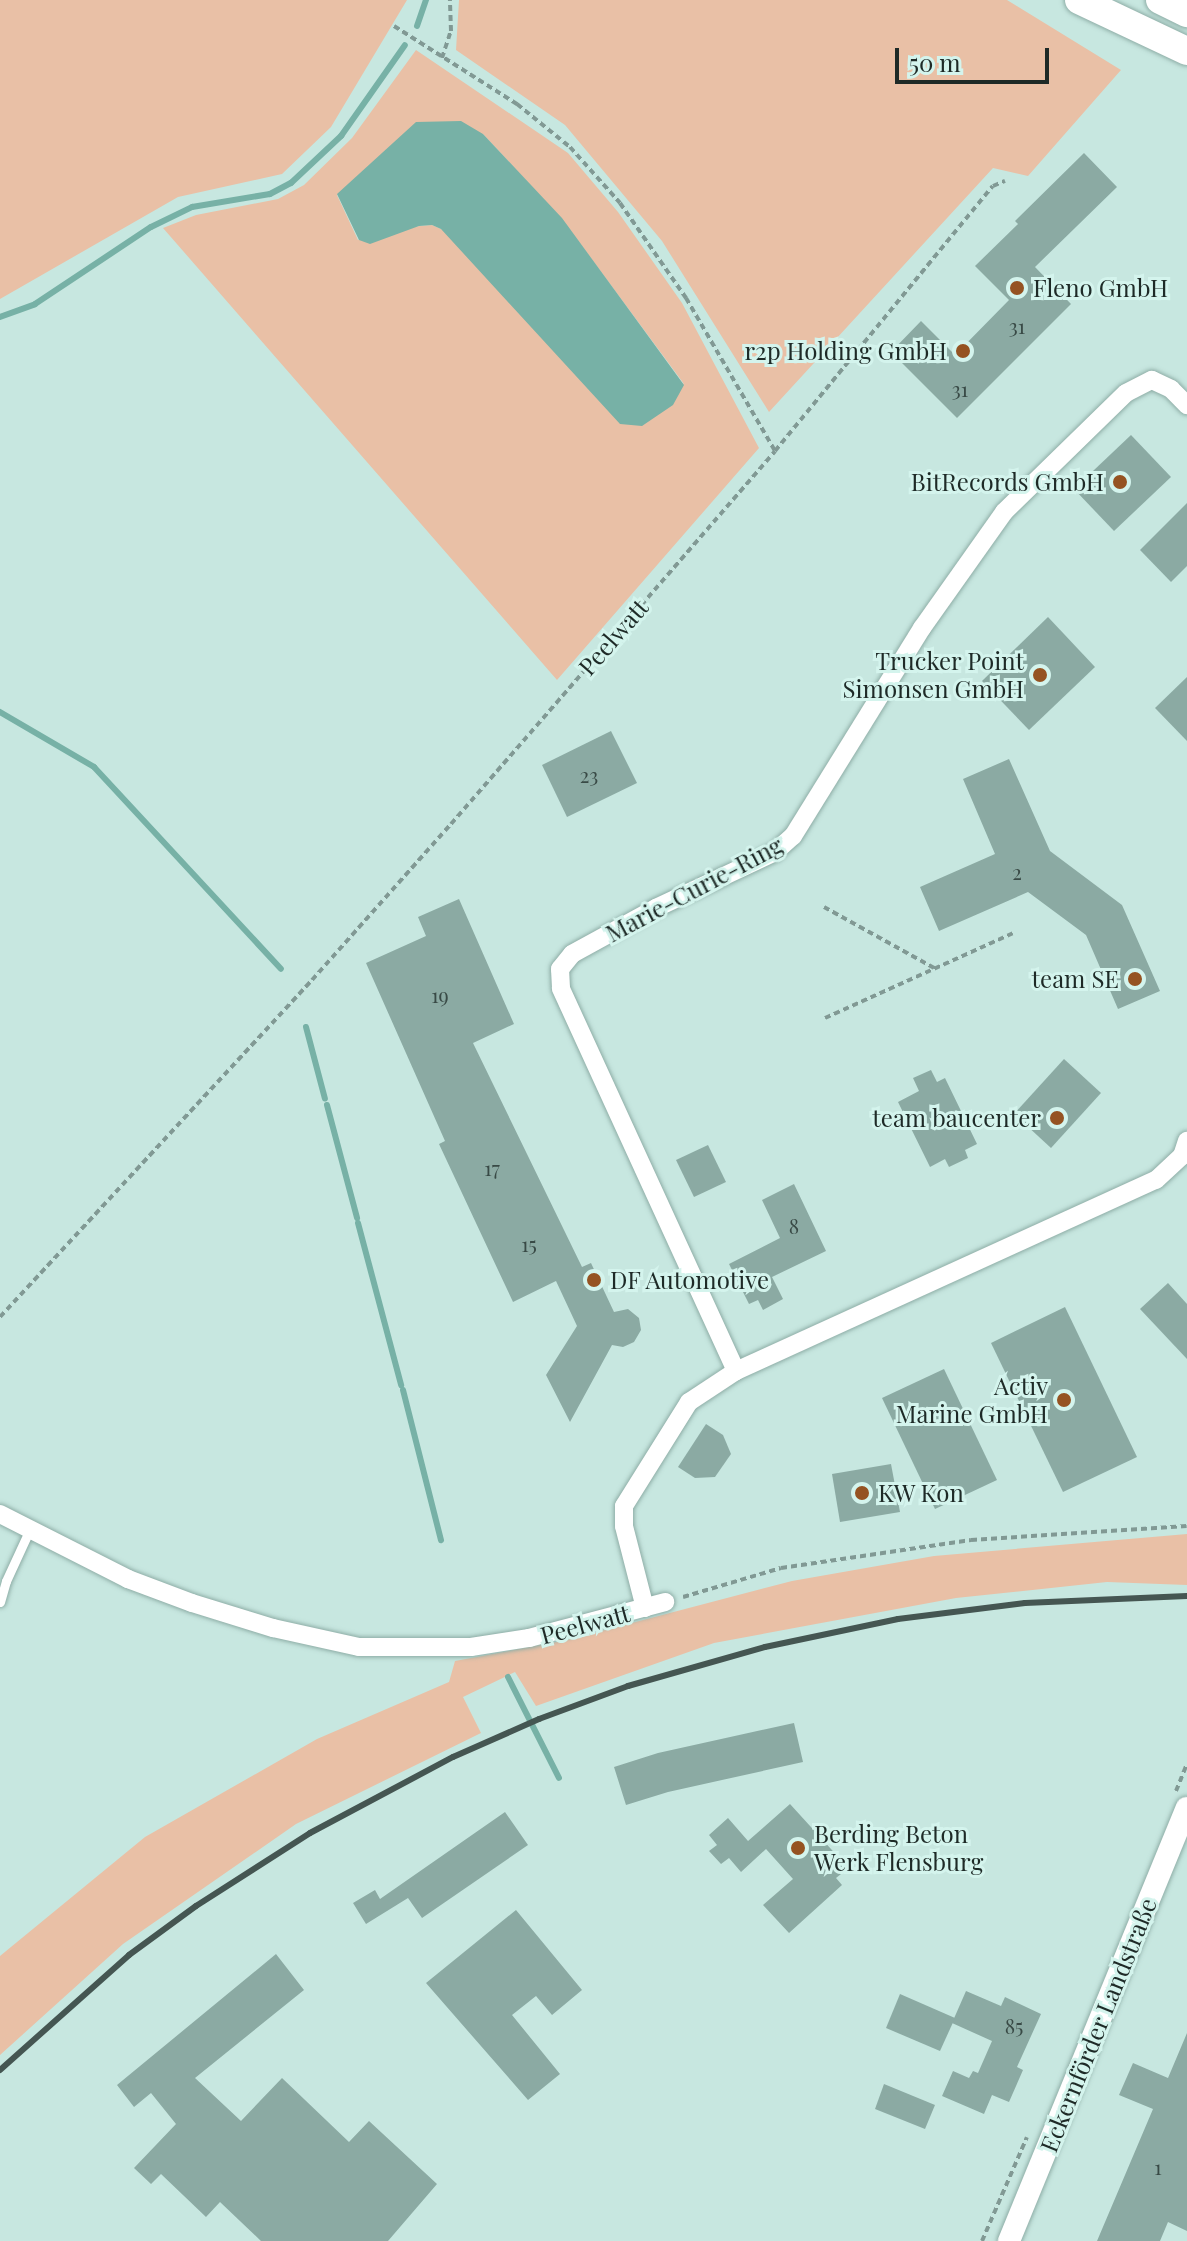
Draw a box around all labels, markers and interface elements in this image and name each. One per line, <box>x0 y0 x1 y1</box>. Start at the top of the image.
scale bar <box>899 32 1053 82</box>
text: 50 m <box>909 46 961 78</box>
place label: Fleno GmbH <box>1033 274 1168 302</box>
marker: Fleno GmbH <box>1008 279 1026 297</box>
house number: 31 <box>1009 313 1025 337</box>
place label: r2p Holding GmbH <box>744 337 947 365</box>
marker: r2p Holding GmbH <box>954 342 972 360</box>
house number: 31 <box>952 376 968 400</box>
place label: BitRecords GmbH <box>911 468 1104 496</box>
marker: BitRecords GmbH <box>1111 473 1129 491</box>
street label: Peelwatt <box>572 593 654 681</box>
place label: Trucker Point Simonsen GmbH <box>843 647 1024 703</box>
marker: Trucker Point Simonsen GmbH <box>1031 666 1049 684</box>
house number: 23 <box>580 762 598 786</box>
street label: Marie-Curie-Ring <box>601 830 787 948</box>
house number: 2 <box>1012 859 1022 883</box>
place label: team SE <box>1032 965 1119 993</box>
marker: team SE <box>1126 970 1144 988</box>
house number: 19 <box>431 982 449 1006</box>
place label: team baucenter <box>872 1104 1041 1132</box>
marker: team baucenter <box>1048 1109 1066 1127</box>
house number: 17 <box>484 1155 500 1179</box>
house number: 8 <box>789 1213 799 1237</box>
house number: 15 <box>521 1231 537 1255</box>
place label: DF Automotive <box>610 1266 770 1294</box>
marker: DF Automotive <box>585 1271 603 1289</box>
place label: Activ Marine GmbH <box>896 1372 1048 1428</box>
marker: Activ Marine GmbH <box>1055 1391 1073 1409</box>
place label: KW Kon <box>878 1479 965 1507</box>
marker: KW Kon <box>853 1484 871 1502</box>
street label: Peelwatt <box>537 1598 633 1650</box>
place label: Berding Beton Werk Flensburg <box>814 1820 984 1876</box>
marker: Berding Beton Werk Flensburg <box>789 1839 807 1857</box>
street label: Eckernförder Landstraße <box>1034 1894 1162 2156</box>
house number: 85 <box>1005 2013 1023 2037</box>
house number: 1 <box>1154 2154 1162 2178</box>

